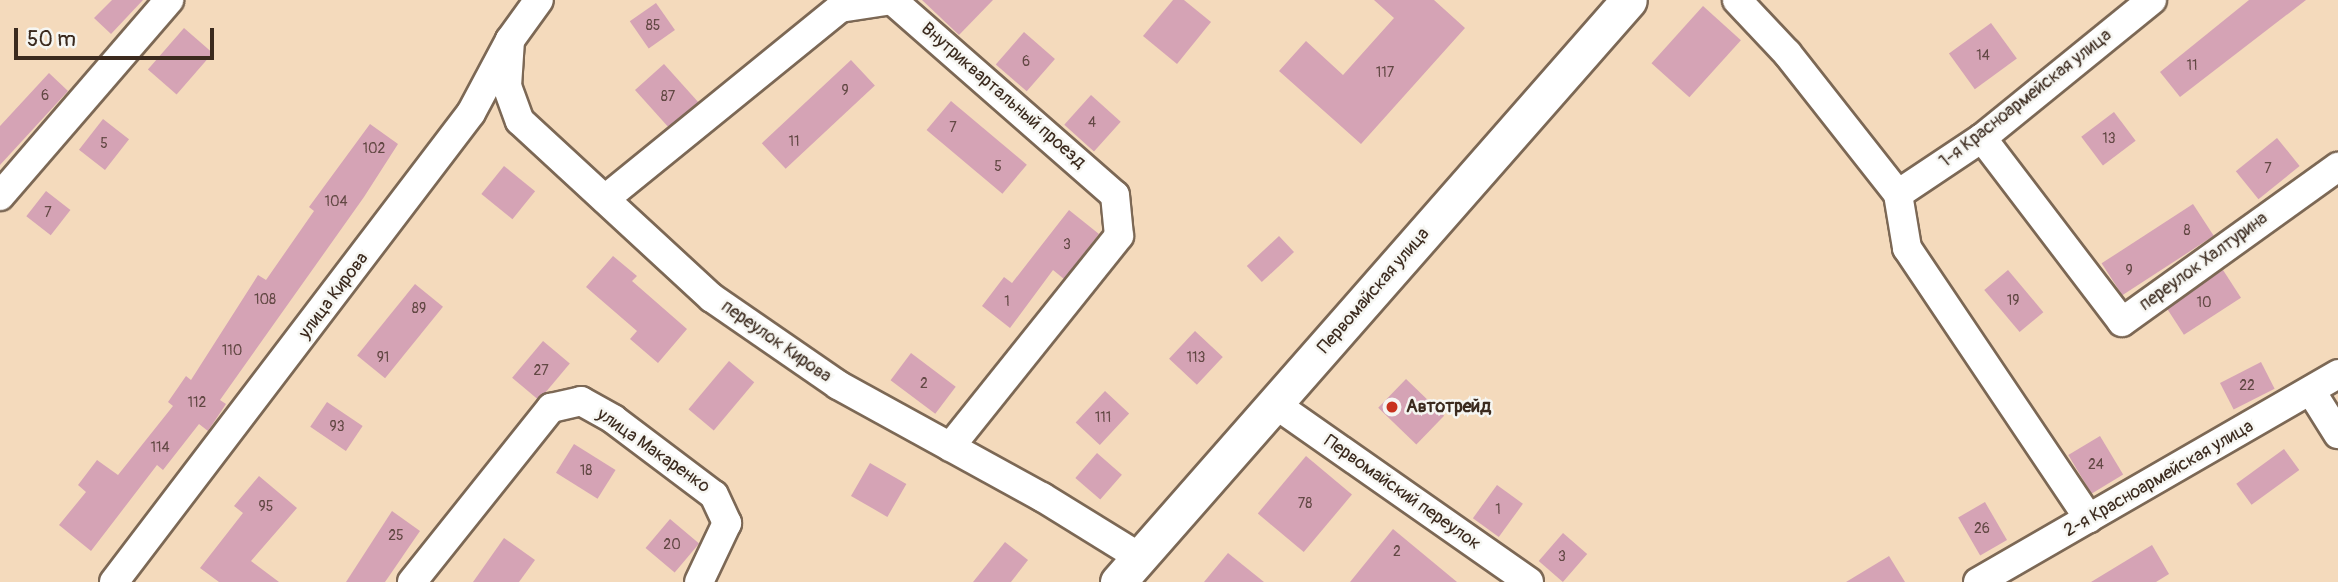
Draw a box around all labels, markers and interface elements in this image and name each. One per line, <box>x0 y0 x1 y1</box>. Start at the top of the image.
scale bar <box>18 14 217 58</box>
house number: 85 <box>646 18 660 34</box>
street label: Внутриквартальный проезд <box>916 19 1090 173</box>
street label: 1-я Красноармейская улица <box>1936 25 2116 173</box>
text: 50 m <box>27 26 76 53</box>
house number: 14 <box>1976 48 1990 64</box>
house number: 6 <box>1022 54 1030 70</box>
house number: 11 <box>2187 58 2197 74</box>
house number: 117 <box>1376 65 1394 81</box>
house number: 9 <box>841 83 849 99</box>
house number: 6 <box>41 88 49 104</box>
house number: 87 <box>661 89 675 105</box>
house number: 4 <box>1088 115 1096 131</box>
house number: 7 <box>949 120 957 136</box>
house number: 13 <box>2102 131 2116 147</box>
house number: 11 <box>789 134 799 150</box>
house number: 5 <box>100 136 108 152</box>
house number: 102 <box>363 141 385 157</box>
house number: 5 <box>994 159 1002 175</box>
house number: 7 <box>2264 161 2272 177</box>
house number: 104 <box>324 194 348 210</box>
house number: 7 <box>44 205 52 221</box>
street label: переулок Халтурина <box>2136 208 2272 316</box>
house number: 8 <box>2183 223 2191 239</box>
street label: Первомайская улица <box>1314 224 1434 358</box>
house number: 3 <box>1063 237 1071 253</box>
street label: улица Кирова <box>295 249 373 343</box>
house number: 9 <box>2125 263 2133 279</box>
house number: 108 <box>254 292 276 308</box>
house number: 19 <box>2007 293 2019 309</box>
house number: 1 <box>1004 294 1010 310</box>
house number: 10 <box>2196 295 2212 311</box>
street label: переулок Кирова <box>717 296 835 388</box>
house number: 89 <box>412 301 426 317</box>
house number: 110 <box>222 343 242 359</box>
house number: 91 <box>377 350 389 366</box>
house number: 113 <box>1187 350 1205 366</box>
house number: 27 <box>533 363 549 379</box>
house number: 2 <box>920 376 928 392</box>
house number: 22 <box>2239 378 2255 394</box>
house number: 112 <box>188 395 206 411</box>
place label: Автотрейд <box>1406 396 1491 418</box>
marker: Автотрейд <box>1384 399 1400 415</box>
street label: улица Макаренко <box>592 404 714 498</box>
house number: 111 <box>1095 410 1111 426</box>
street label: 2-я Красноармейская улица <box>2060 416 2258 542</box>
house number: 93 <box>329 419 345 435</box>
street label: Первомайский переулок <box>1320 431 1484 555</box>
house number: 114 <box>150 440 170 456</box>
house number: 24 <box>2088 457 2104 473</box>
house number: 18 <box>580 463 592 479</box>
house number: 78 <box>1298 496 1312 512</box>
house number: 95 <box>259 499 273 515</box>
house number: 1 <box>1495 502 1501 518</box>
house number: 26 <box>1974 521 1990 537</box>
house number: 25 <box>388 528 404 544</box>
house number: 20 <box>663 537 681 553</box>
house number: 2 <box>1393 544 1401 560</box>
house number: 3 <box>1558 549 1566 565</box>

